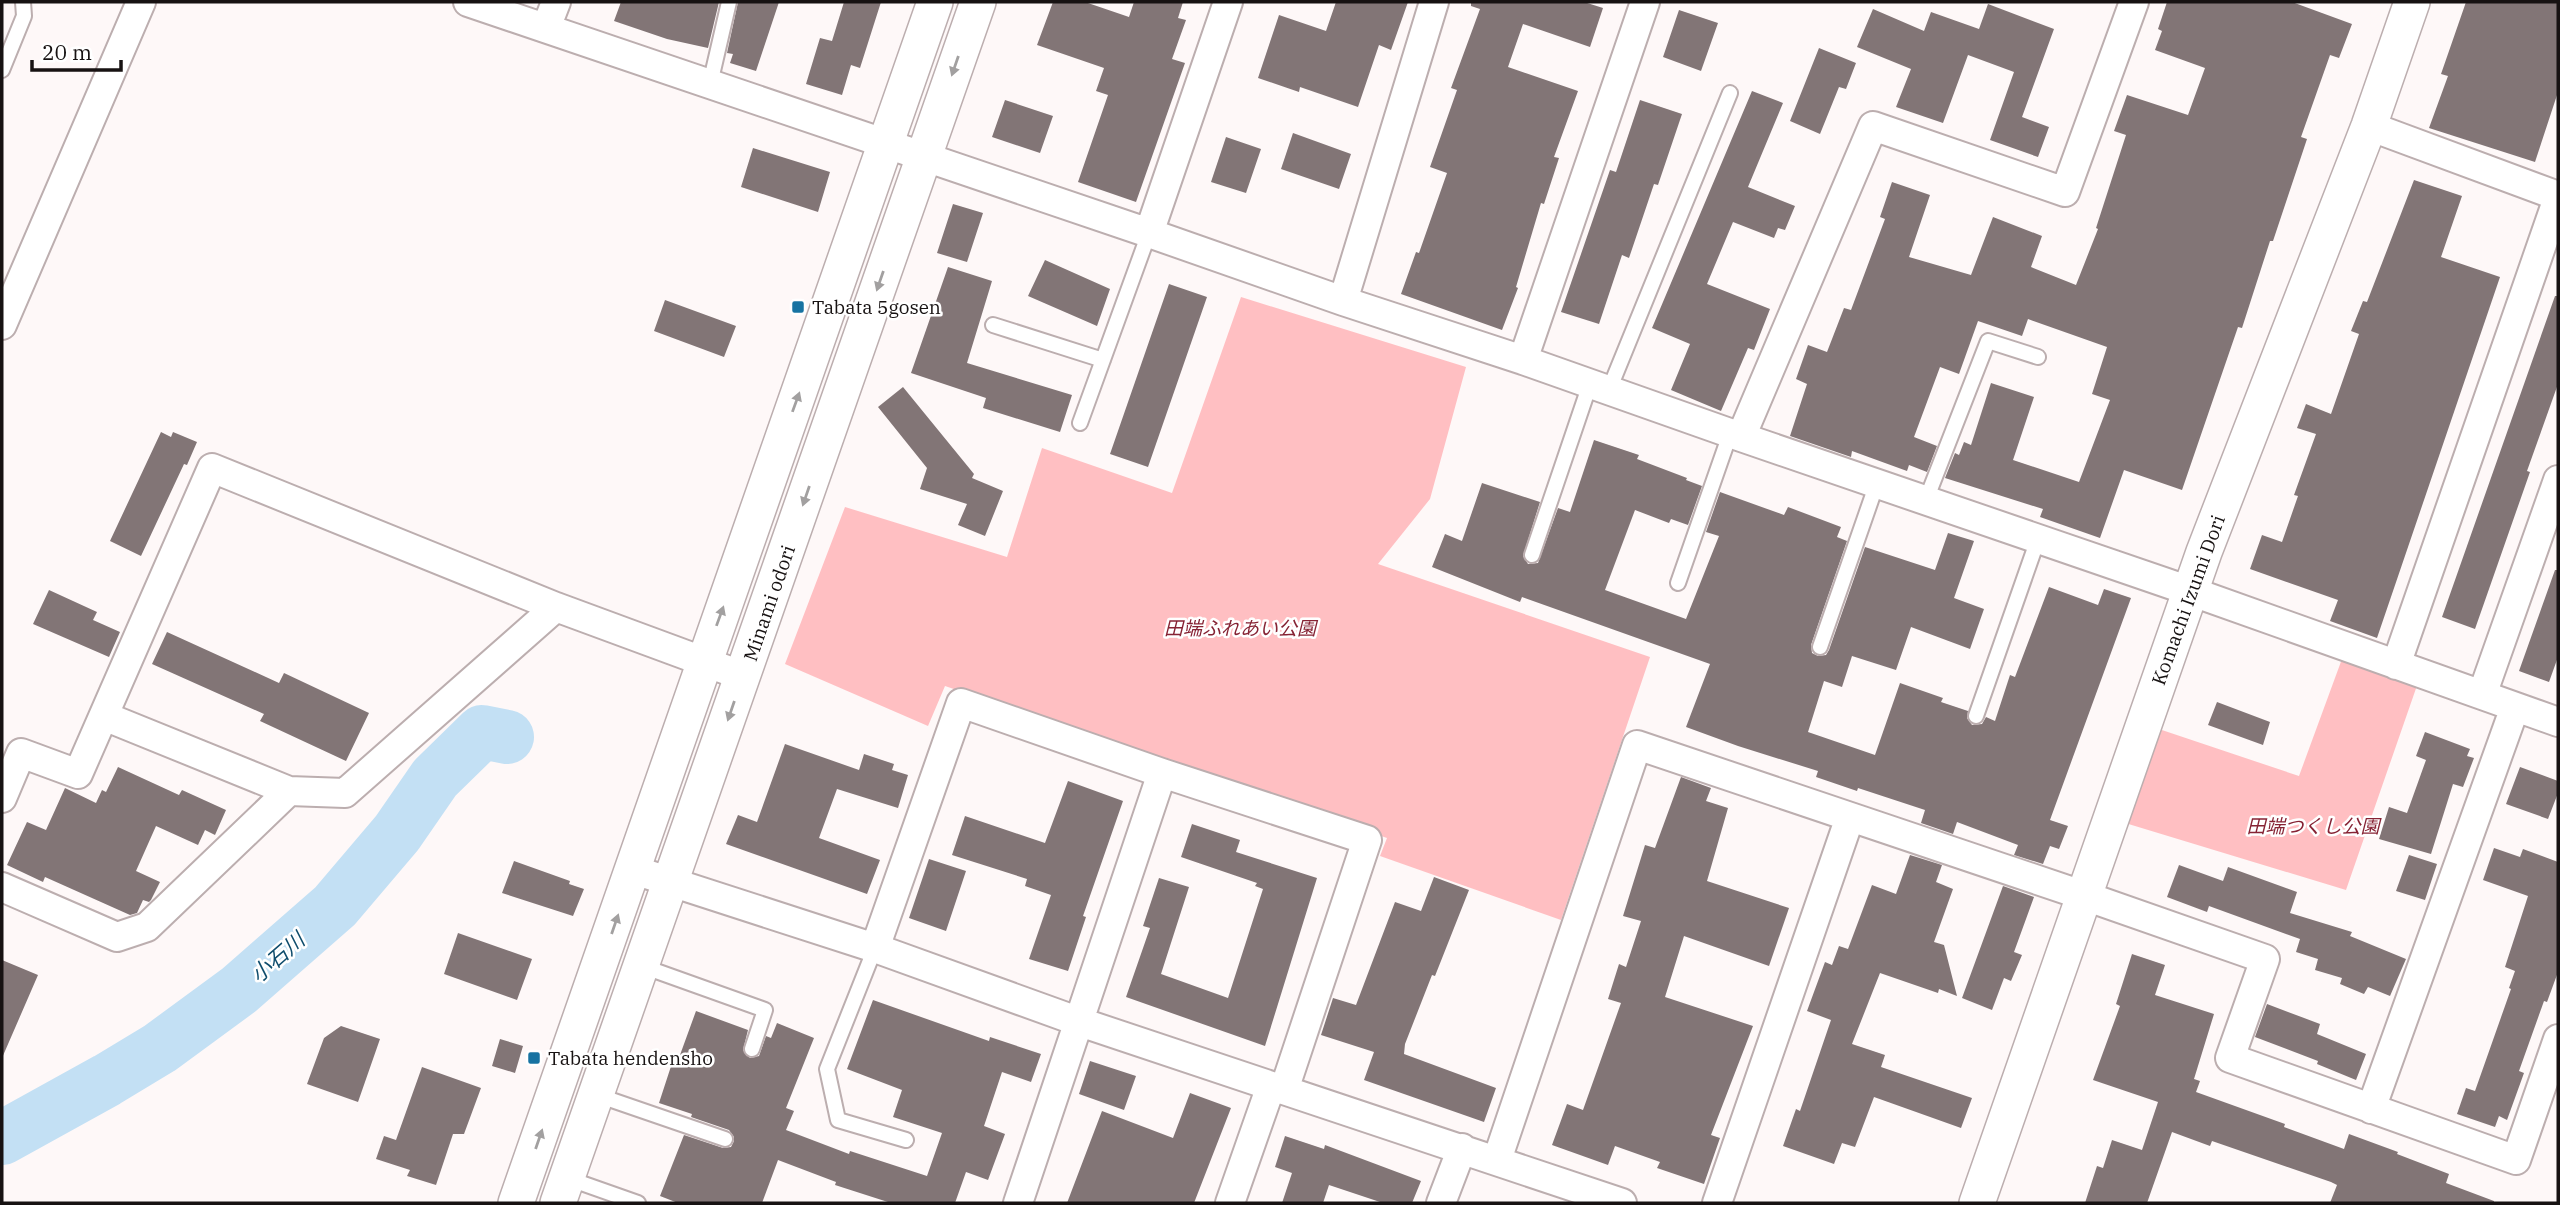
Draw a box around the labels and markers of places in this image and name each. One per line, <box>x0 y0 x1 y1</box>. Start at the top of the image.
place label: Tabata 5gosen <box>812 295 941 319</box>
marker: Tabata 5gosen <box>790 299 806 315</box>
place label: Tabata hendensho <box>548 1046 713 1070</box>
marker: Tabata hendensho <box>526 1050 542 1066</box>

